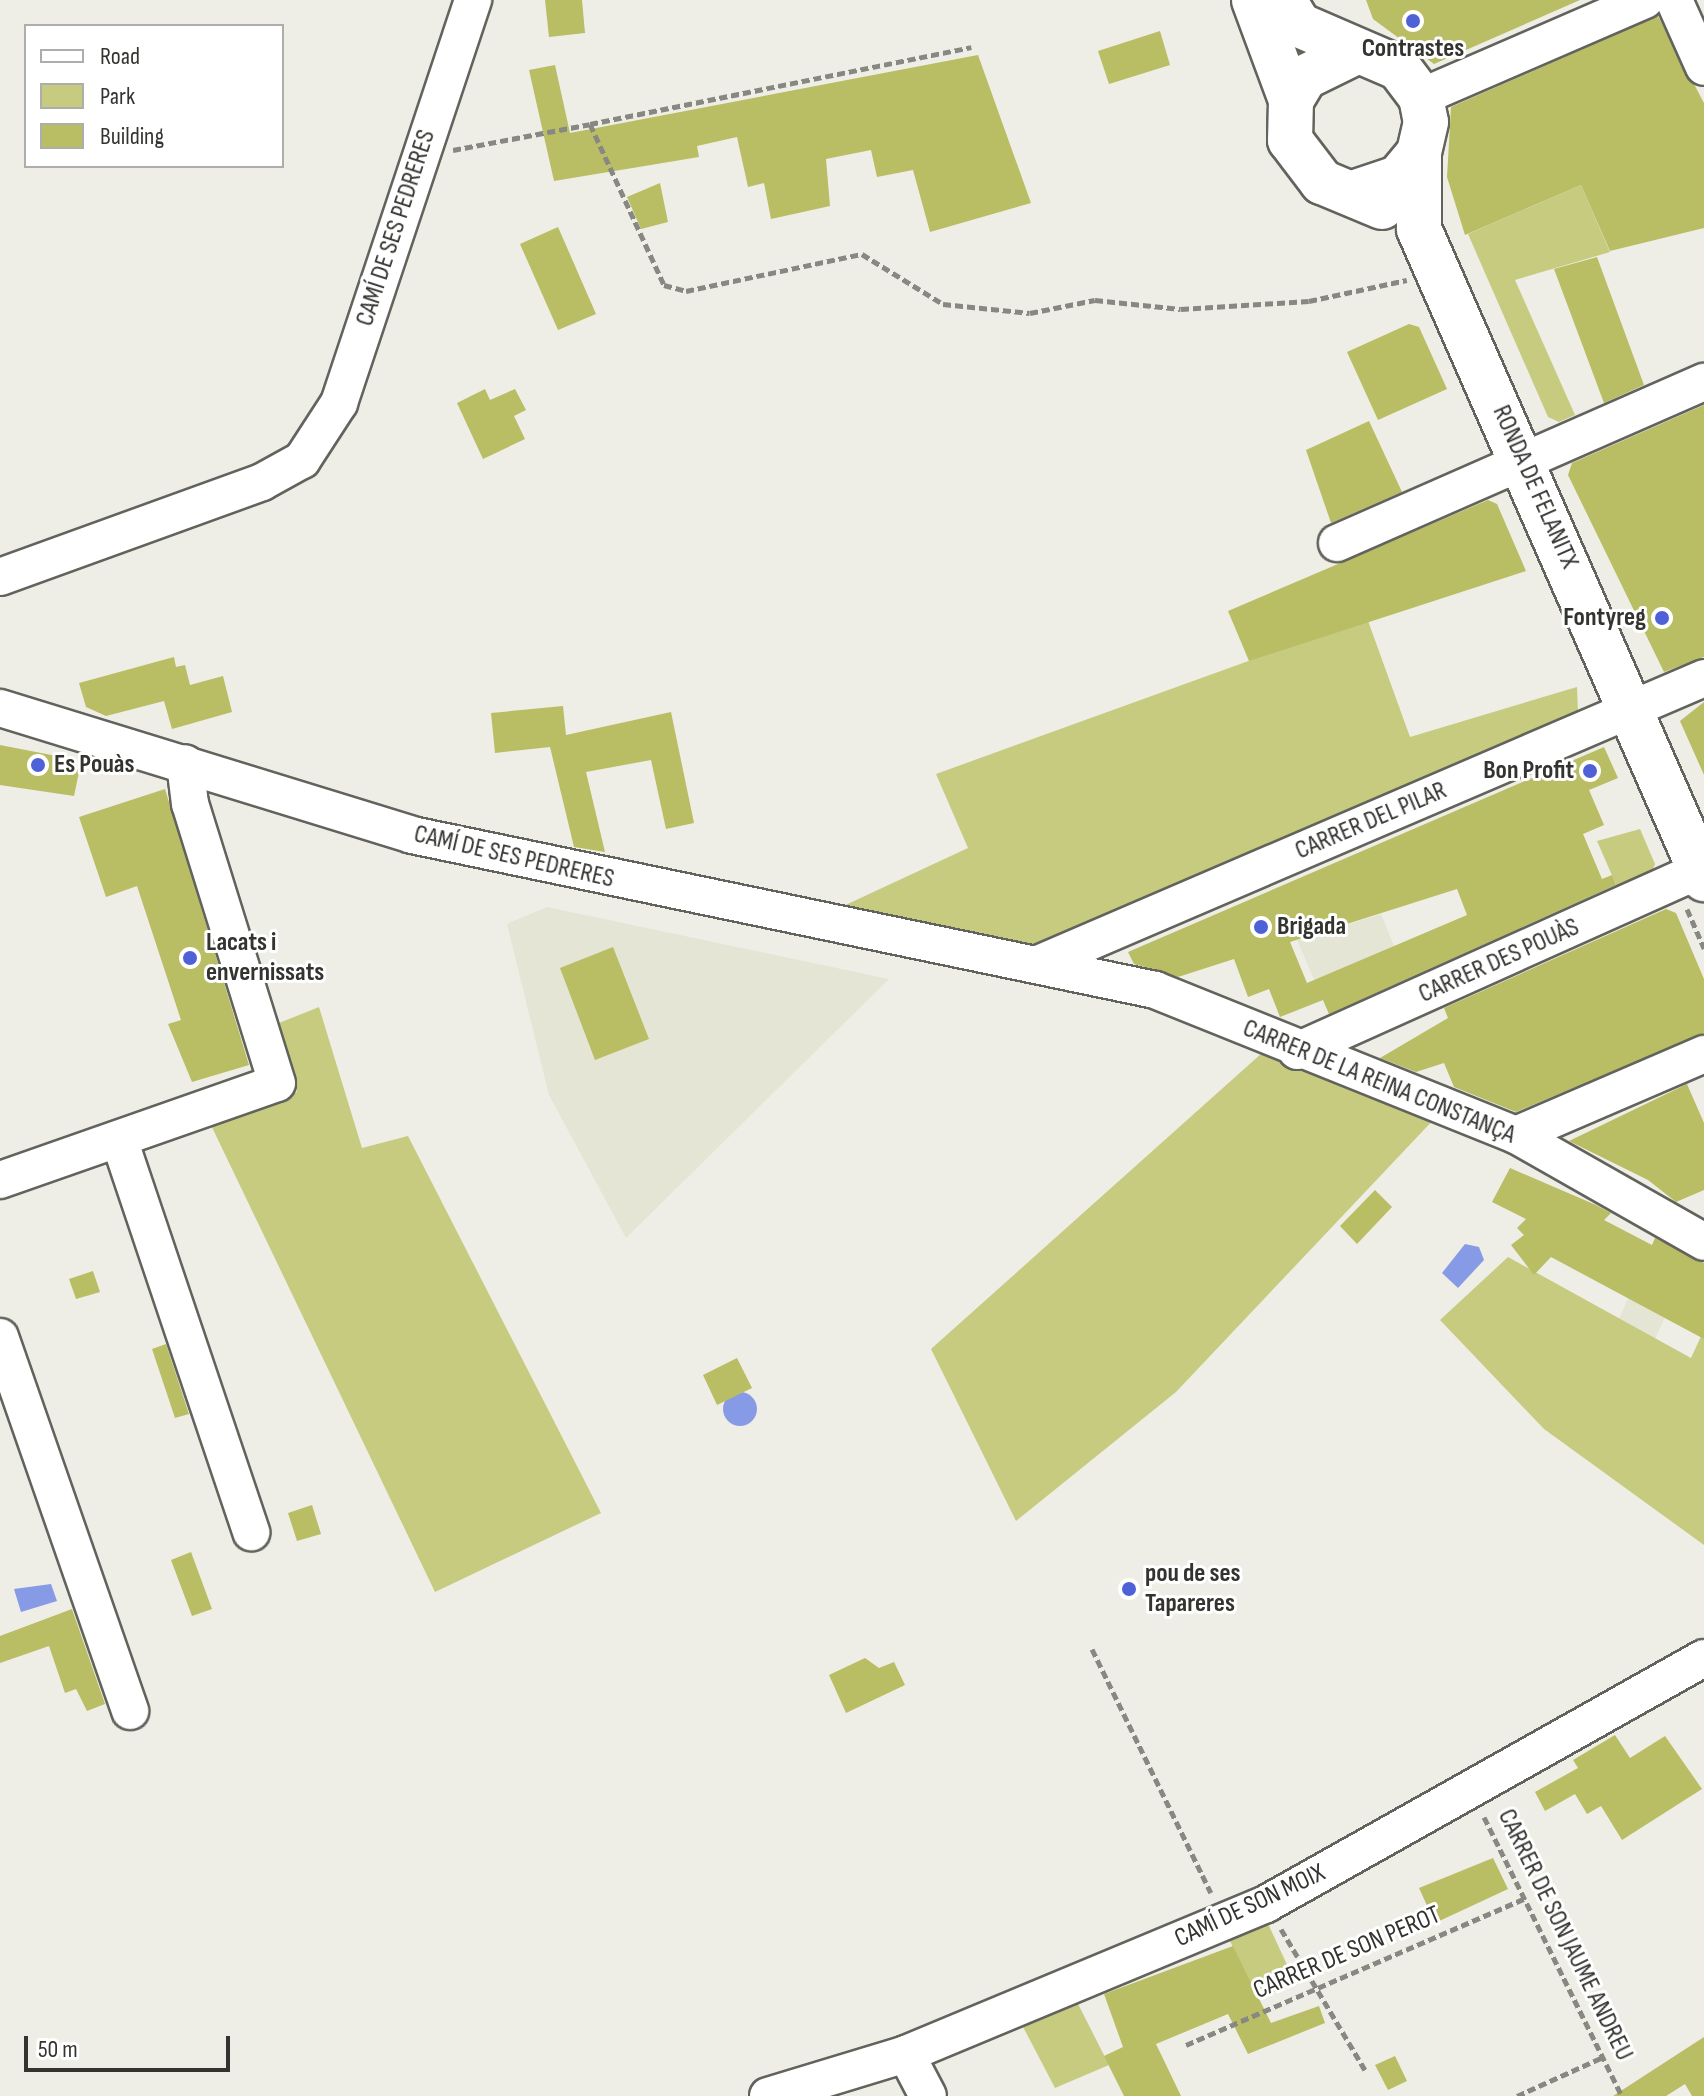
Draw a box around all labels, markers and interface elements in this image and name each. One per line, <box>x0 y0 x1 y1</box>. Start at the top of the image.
marker: Contrastes <box>1404 12 1422 30</box>
legend <box>24 24 284 168</box>
place label: Contrastes <box>1362 33 1464 65</box>
text: Road <box>100 42 140 71</box>
text: Park <box>100 82 135 111</box>
text: Building <box>100 122 164 151</box>
street label: CAMÍ DE SES PEDRERES <box>350 126 442 330</box>
street label: RONDA DE FELANITX <box>1485 401 1585 573</box>
place label: Fontyreg <box>1563 602 1646 634</box>
marker: Fontyreg <box>1653 609 1671 627</box>
place label: Es Pouàs <box>54 749 134 781</box>
place label: Bon Profit <box>1483 755 1574 787</box>
marker: Es Pouàs <box>29 756 47 774</box>
marker: Bon Profit <box>1581 762 1599 780</box>
street label: CARRER DEL PILAR <box>1291 775 1451 867</box>
street label: CAMÍ DE SES PEDRERES <box>411 819 617 895</box>
place label: Brigada <box>1277 911 1346 943</box>
street label: CARRER DES POUÀS <box>1414 912 1584 1010</box>
marker: Brigada <box>1252 918 1270 936</box>
place label: Lacats i envernissats <box>206 927 324 988</box>
marker: Lacats i envernissats <box>181 949 199 967</box>
street label: CARRER DE LA REINA CONSTANÇA <box>1238 1013 1520 1151</box>
place label: pou de ses Tapareres <box>1145 1558 1241 1620</box>
marker: pou de ses Tapareres <box>1120 1580 1138 1598</box>
street label: CARRER DE SON JAUME ANDREU <box>1491 1804 1639 2066</box>
street label: CAMÍ DE SON MOIX <box>1170 1858 1330 1954</box>
street label: CARRER DE SON PEROT <box>1249 1900 1445 2006</box>
scale bar <box>28 2020 234 2070</box>
text: 50 m <box>38 2035 78 2064</box>

